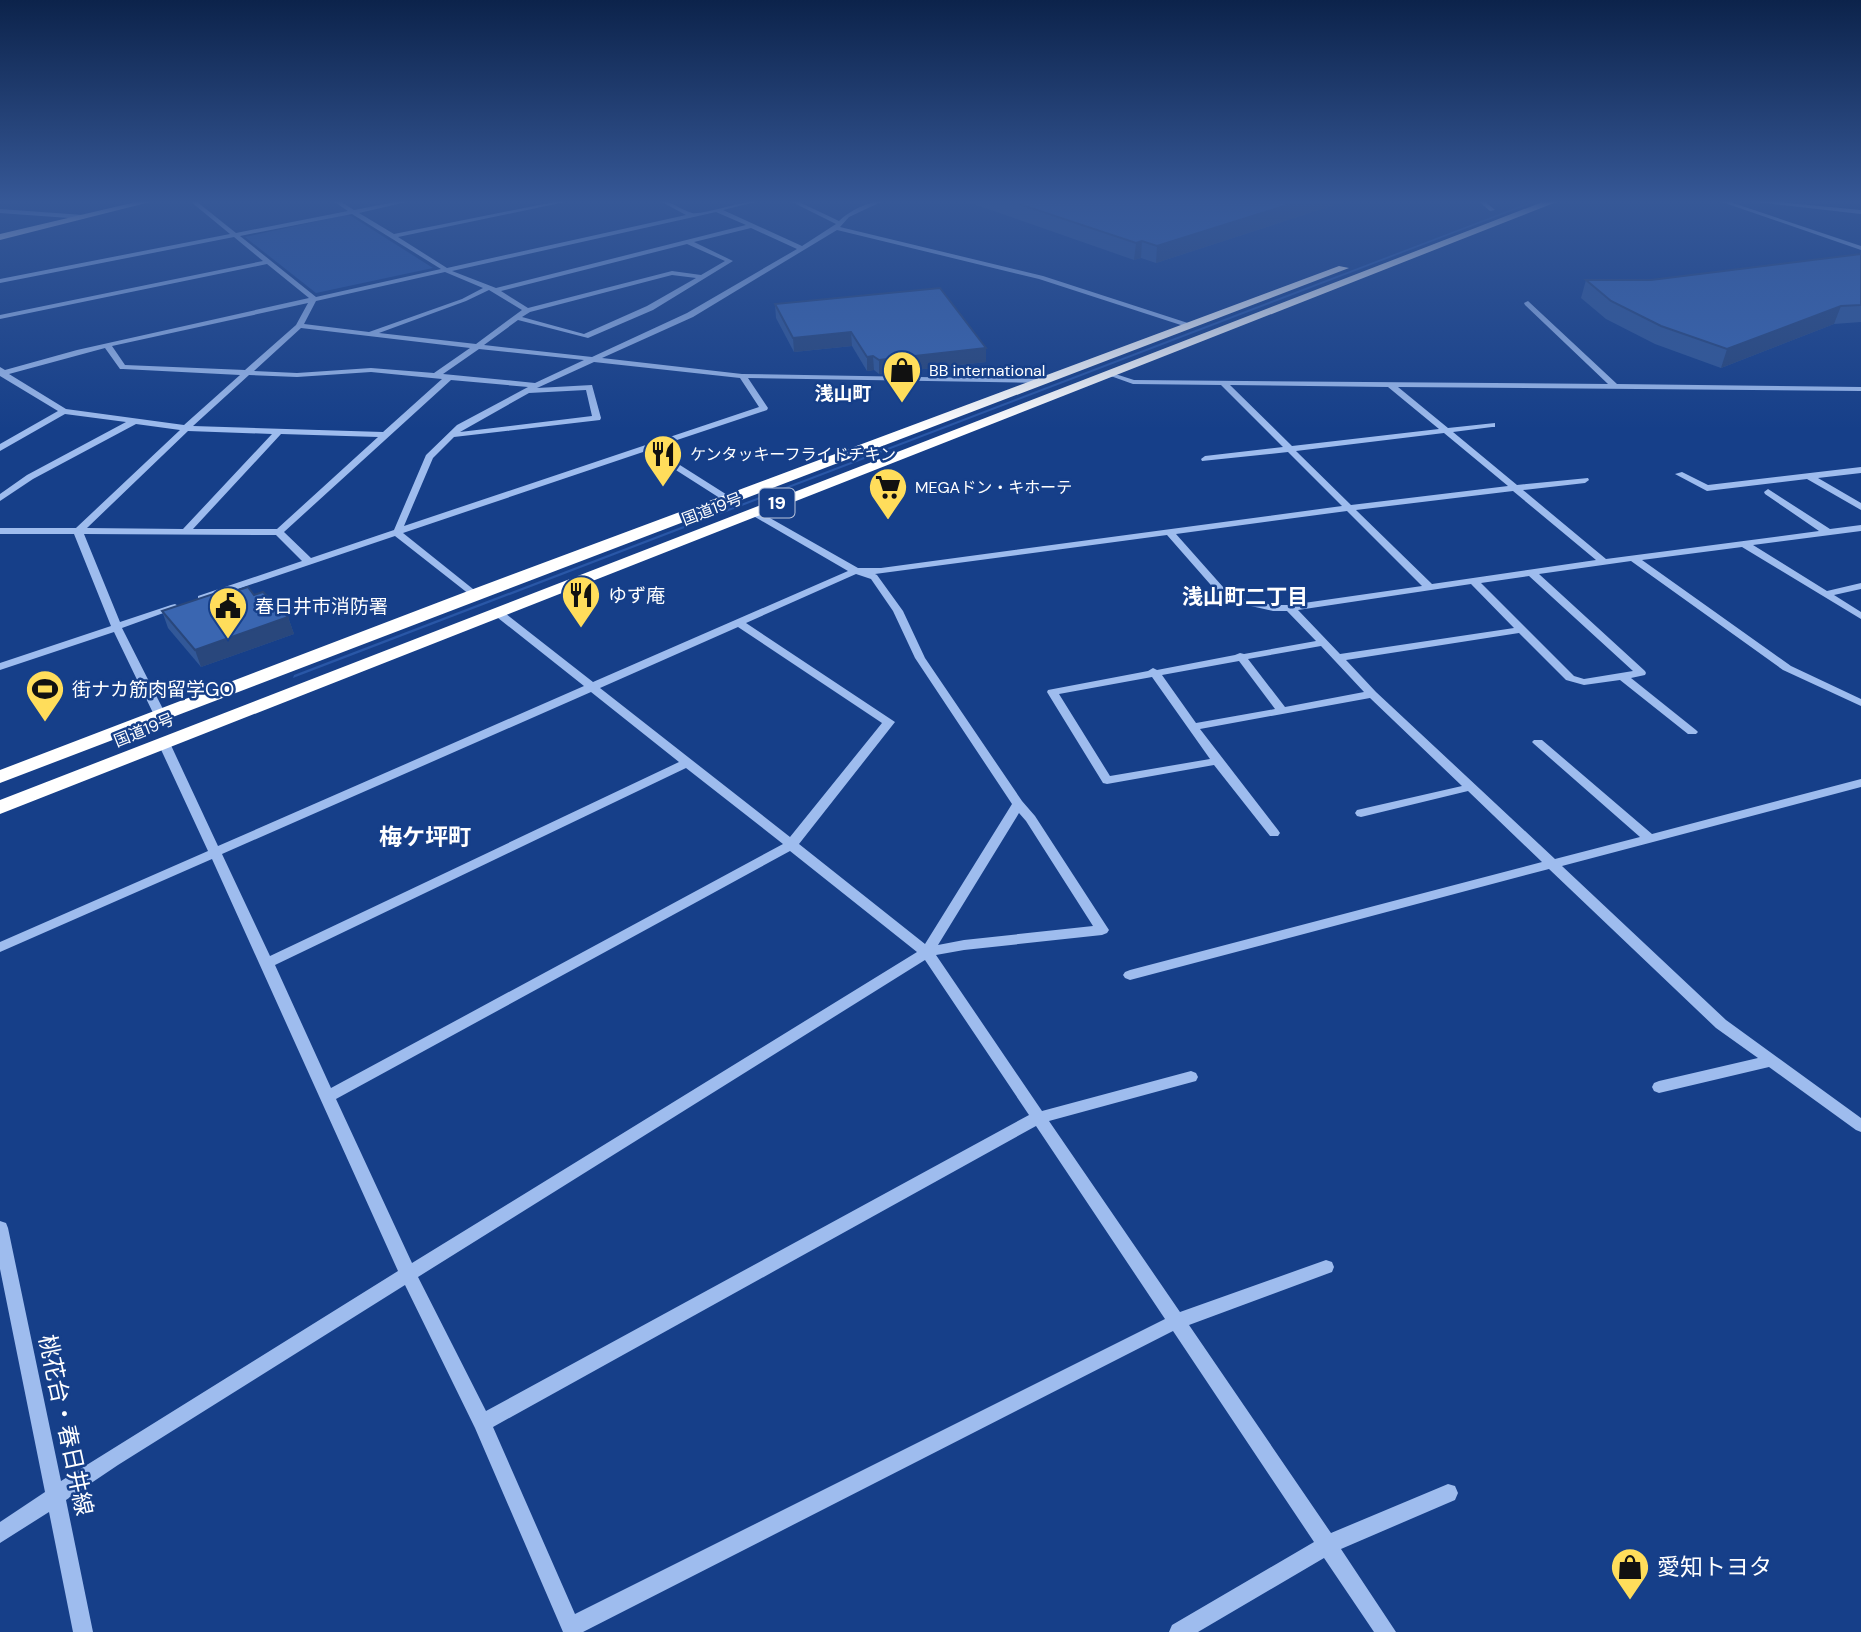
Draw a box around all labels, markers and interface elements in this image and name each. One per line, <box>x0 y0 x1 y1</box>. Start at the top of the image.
shop icon: BB international <box>881 349 923 404</box>
place label: BB international <box>929 360 1045 381</box>
district label: 浅山町 <box>814 381 872 406</box>
restaurant icon: ケンタッキーフライドチキン <box>642 433 684 488</box>
place label: ケンタッキーフライドチキン <box>690 444 896 465</box>
supermarket icon: MEGAドン・キホーテ <box>867 466 909 521</box>
place label: MEGAドン・キホーテ <box>915 477 1072 498</box>
street label: 国道19号 <box>679 488 745 530</box>
road number: 19 <box>760 489 794 518</box>
restaurant icon: ゆず庵 <box>560 574 602 629</box>
place label: ゆず庵 <box>608 583 665 608</box>
district label: 浅山町二丁目 <box>1182 583 1308 611</box>
public building icon: 春日井市消防署 <box>207 585 249 640</box>
place label: 春日井市消防署 <box>255 594 388 619</box>
sports icon: 街ナカ筋肉留学GO <box>24 668 66 723</box>
place label: 街ナカ筋肉留学GO <box>72 677 234 702</box>
street label: 国道19号 <box>111 708 177 752</box>
district label: 梅ケ坪町 <box>379 822 471 852</box>
street label: 桃花台・春日井線 <box>32 1332 100 1518</box>
shop icon: 愛知トヨタ <box>1609 1546 1651 1601</box>
place label: 愛知トヨタ <box>1657 1552 1772 1582</box>

